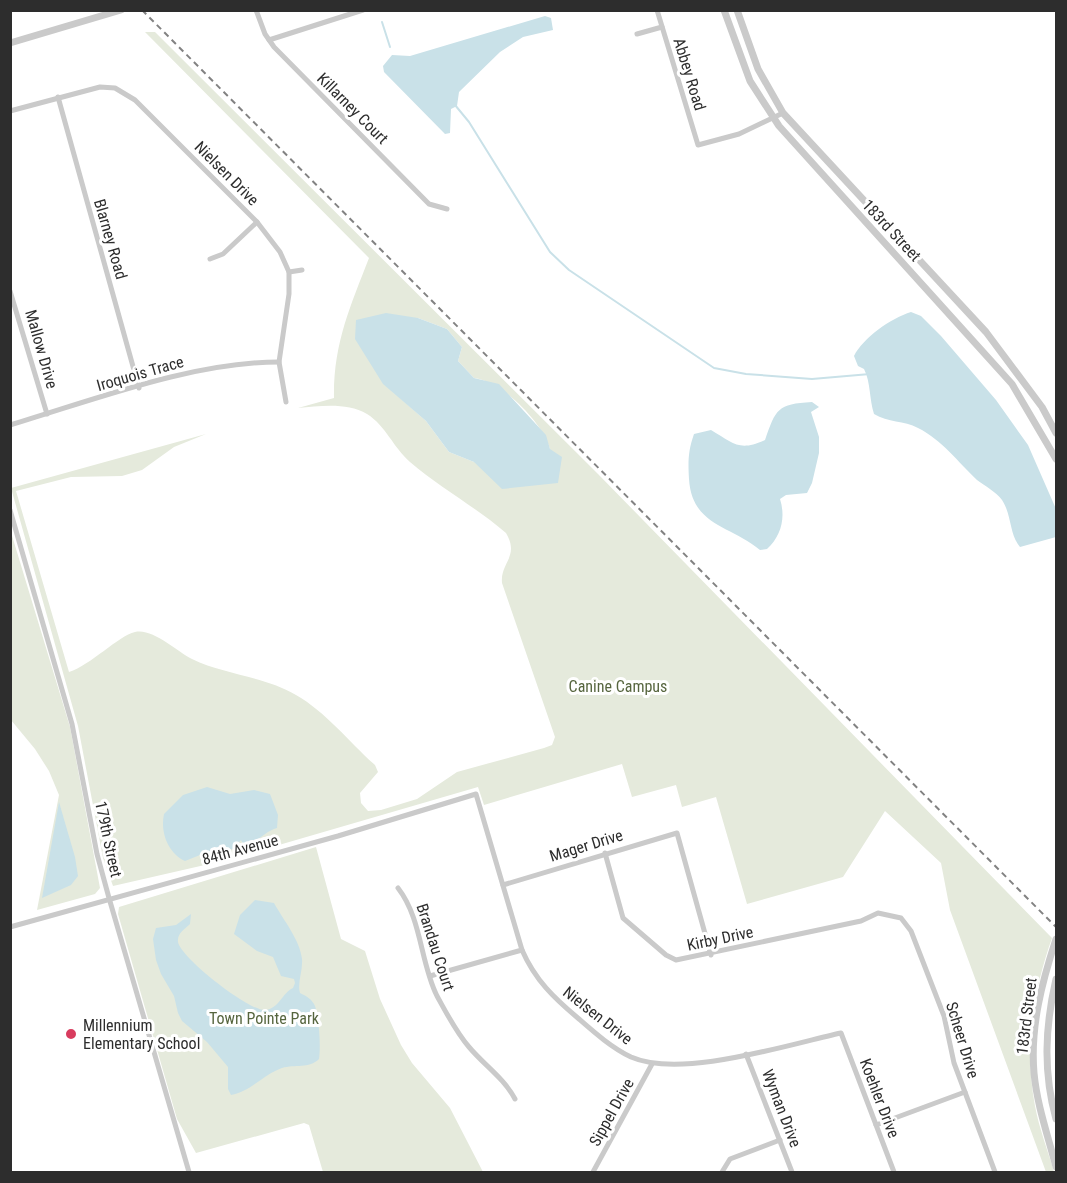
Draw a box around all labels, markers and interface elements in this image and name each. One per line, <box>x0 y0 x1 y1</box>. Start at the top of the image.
street label: Abbey Road <box>669 36 710 113</box>
street label: Killarney Court <box>313 69 392 148</box>
street label: Nielsen Drive <box>191 137 263 209</box>
street label: 183rd Street <box>858 196 925 265</box>
street label: Blarney Road <box>90 197 131 281</box>
street label: Mallow Drive <box>21 308 62 391</box>
street label: Iroquois Trace <box>94 352 186 395</box>
park label: Canine Campus <box>569 677 667 696</box>
street label: 179th Street <box>91 799 126 879</box>
street label: Mager Drive <box>547 825 625 866</box>
street label: 84th Avenue <box>200 830 280 869</box>
street label: Brandau Court <box>412 901 459 993</box>
street label: Kirby Drive <box>685 922 755 955</box>
street label: 183rd Street <box>1012 976 1041 1056</box>
street label: Nielsen Drive <box>559 982 636 1048</box>
street label: Scheer Drive <box>942 1000 983 1081</box>
park label: Town Pointe Park <box>209 1009 320 1028</box>
place label: Millennium Elementary School <box>83 1016 200 1053</box>
marker: Millennium Elementary School <box>64 1027 78 1041</box>
street label: Koehler Drive <box>856 1056 903 1141</box>
street label: Wyman Drive <box>758 1067 805 1150</box>
street label: Sippel Drive <box>585 1075 638 1149</box>

